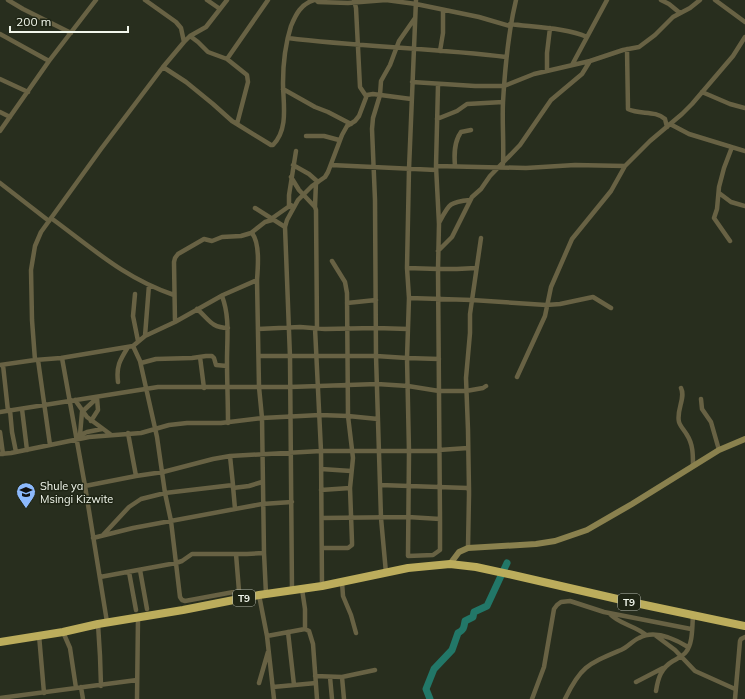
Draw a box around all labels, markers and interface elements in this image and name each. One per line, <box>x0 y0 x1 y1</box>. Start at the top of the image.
scale bar <box>10 8 128 34</box>
text: 200 m <box>16 14 51 29</box>
place label: Shule ya Msingi Kizwite <box>40 479 113 506</box>
school or university icon: Shule ya Msingi Kizwite <box>15 481 37 509</box>
road number: T9 <box>233 590 255 606</box>
road number: T9 <box>618 594 640 610</box>

